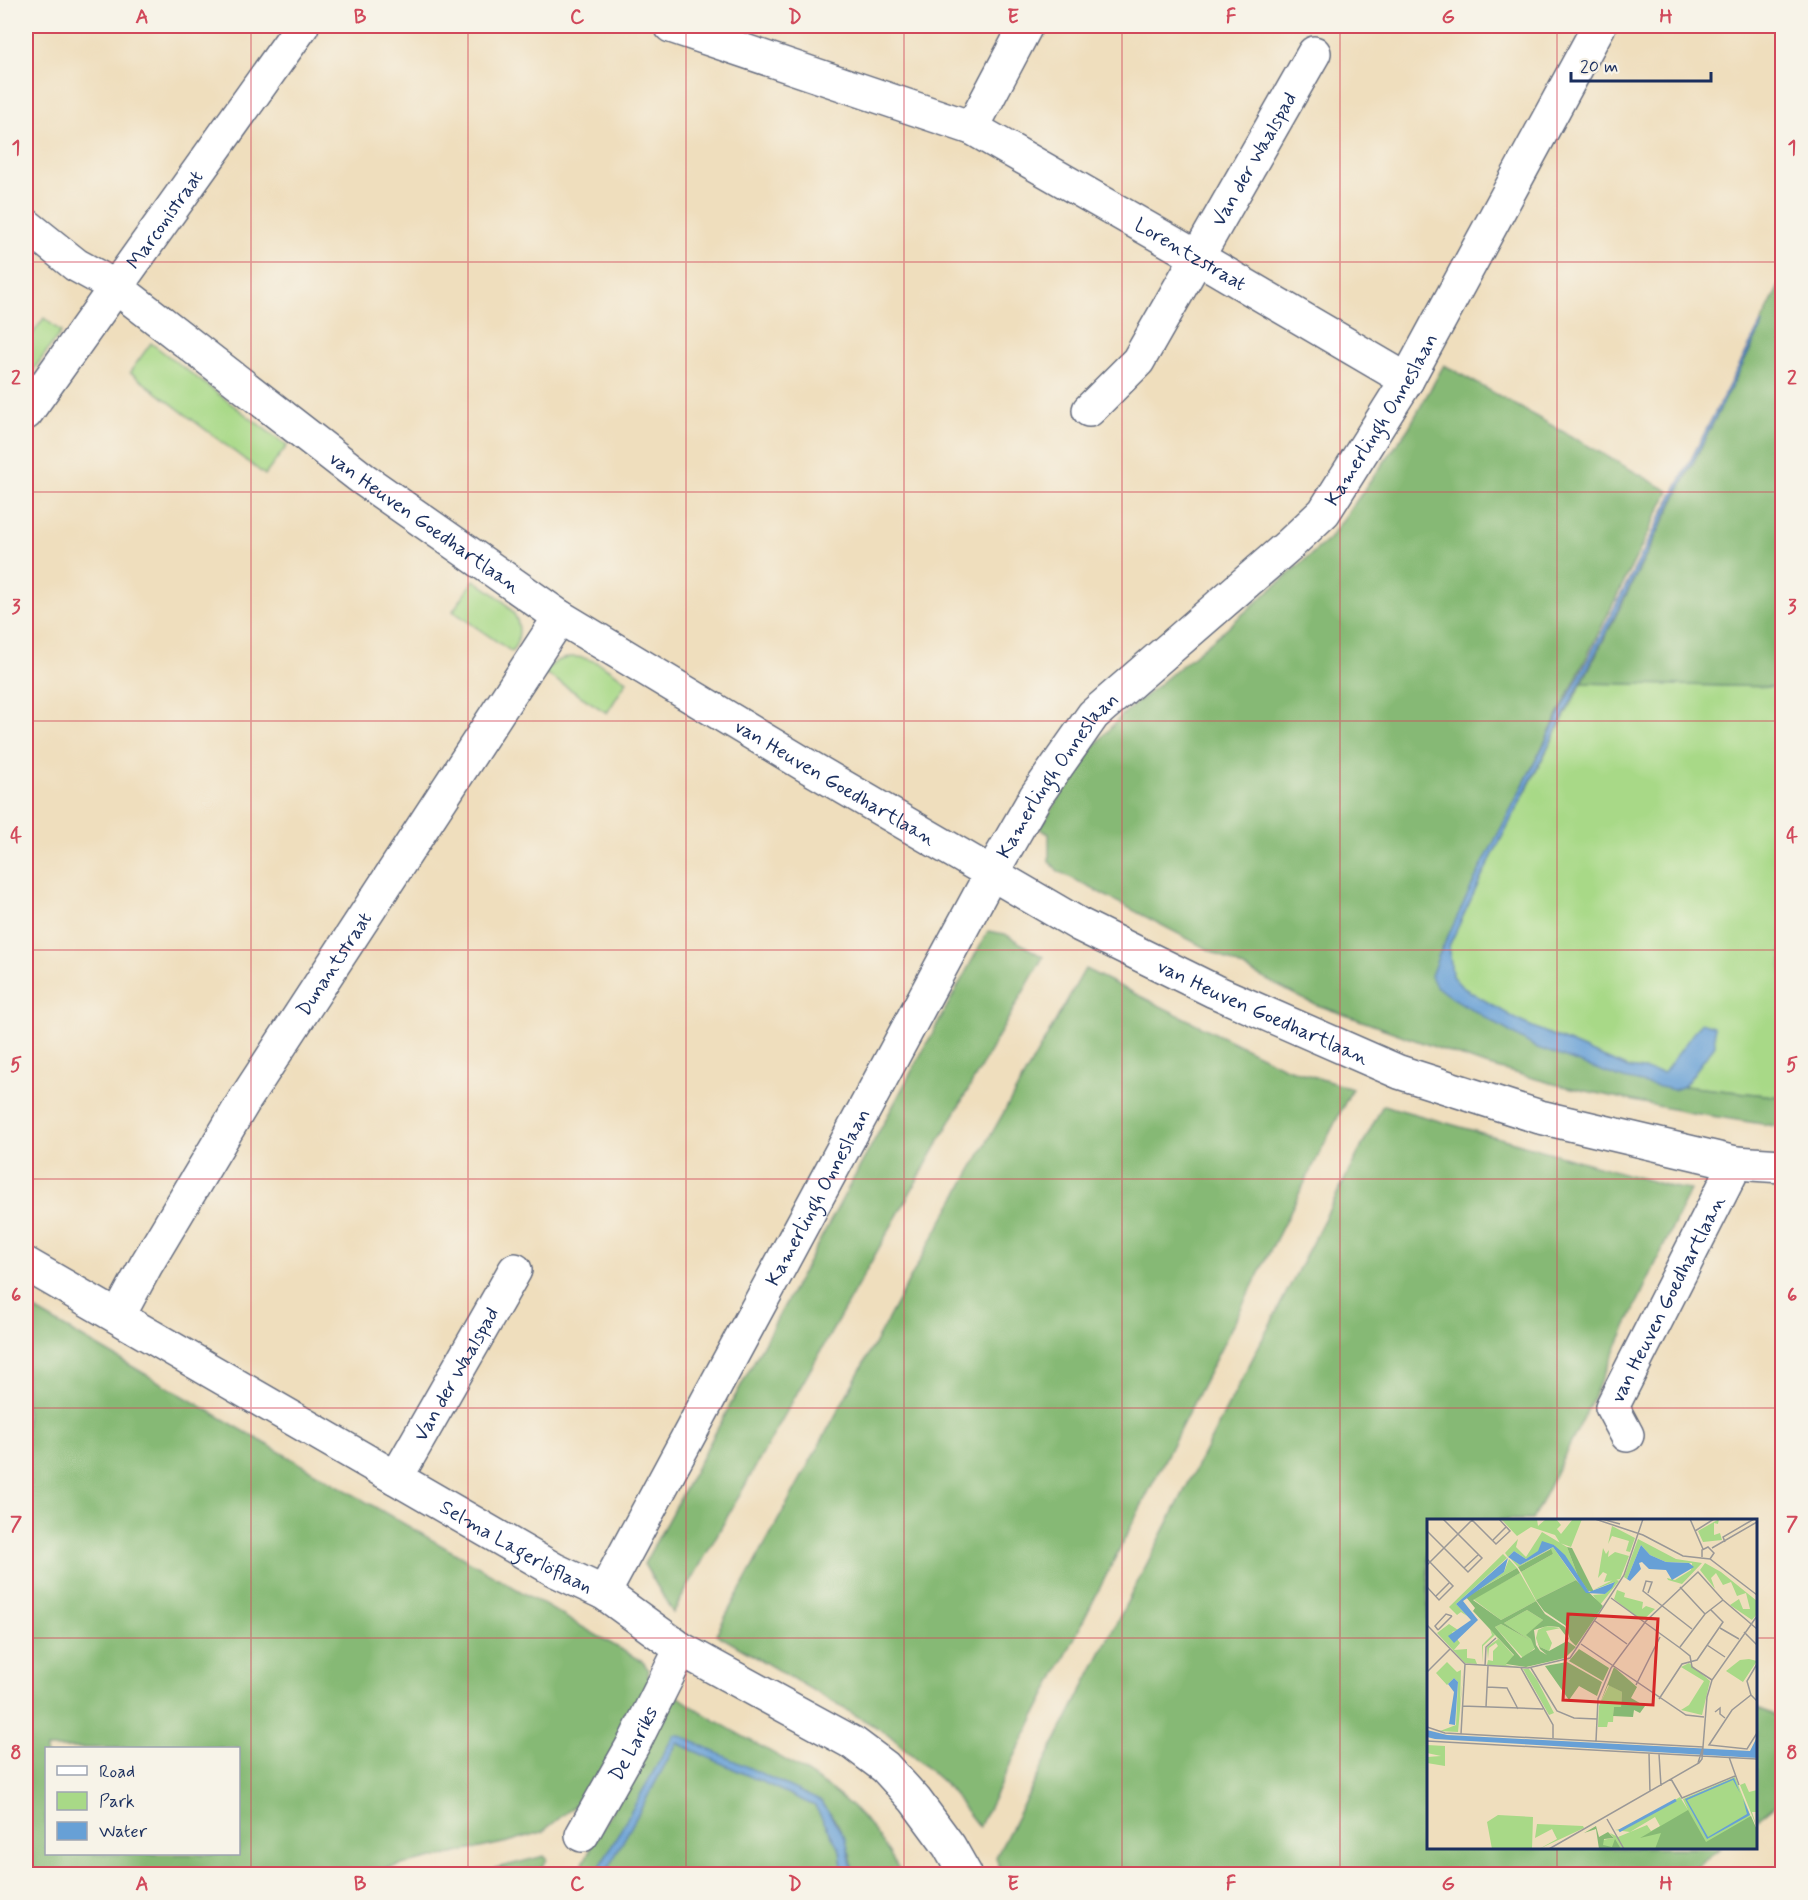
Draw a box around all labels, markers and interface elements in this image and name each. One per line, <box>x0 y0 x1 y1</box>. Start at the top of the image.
text: A <box>135 4 149 31</box>
text: B <box>354 4 367 31</box>
text: C <box>570 4 585 31</box>
text: D <box>788 4 802 31</box>
text: E <box>1007 4 1019 31</box>
text: F <box>1226 4 1237 31</box>
text: G <box>1441 4 1455 31</box>
text: H <box>1659 4 1673 31</box>
scale bar <box>1571 45 1710 83</box>
text: 20 m <box>1580 55 1618 79</box>
street label: Van der Waalspad <box>1206 88 1304 232</box>
text: 1 <box>12 135 20 162</box>
text: 1 <box>1788 135 1796 162</box>
street label: Marconistraat <box>121 165 210 275</box>
street label: Lorentzstraat <box>1129 212 1251 298</box>
street label: Kamerlingh Onneslaan <box>1319 329 1445 512</box>
text: 2 <box>11 365 21 392</box>
text: 2 <box>1787 365 1797 392</box>
street label: van Heuven Goedhartlaan <box>323 445 526 601</box>
text: 3 <box>11 594 21 621</box>
text: 3 <box>1787 594 1797 621</box>
street label: Kamerlingh Onneslaan <box>991 687 1125 864</box>
street label: van Heuven Goedhartlaan <box>729 713 941 853</box>
text: 4 <box>10 823 22 850</box>
text: 4 <box>1786 823 1798 850</box>
street label: Dunantstraat <box>291 907 379 1022</box>
street label: van Heuven Goedhartlaan <box>1152 953 1373 1072</box>
text: 5 <box>10 1052 22 1079</box>
text: 5 <box>1786 1052 1798 1079</box>
street label: Kamerlingh Onneslaan <box>760 1104 877 1291</box>
street label: van Heuven Goedhartlaan <box>1604 1191 1732 1408</box>
text: 6 <box>11 1282 21 1309</box>
text: 6 <box>1787 1282 1797 1309</box>
street label: Van der Waalspad <box>408 1303 506 1447</box>
street label: Selma Lagerlöflaan <box>434 1494 597 1601</box>
text: 7 <box>10 1511 22 1538</box>
text: 7 <box>1786 1511 1798 1538</box>
inset map <box>1427 1519 1757 1849</box>
street label: De Lariks <box>603 1702 665 1786</box>
text: 8 <box>10 1740 22 1767</box>
text: 8 <box>1786 1740 1798 1767</box>
legend <box>45 1747 240 1855</box>
text: Road <box>99 1760 135 1784</box>
text: Park <box>99 1790 135 1814</box>
text: Water <box>99 1820 148 1844</box>
text: A <box>135 1871 149 1898</box>
text: B <box>354 1871 367 1898</box>
text: C <box>570 1871 585 1898</box>
text: D <box>788 1871 802 1898</box>
text: E <box>1007 1871 1019 1898</box>
text: F <box>1226 1871 1237 1898</box>
text: G <box>1441 1871 1455 1898</box>
text: H <box>1659 1871 1673 1898</box>

